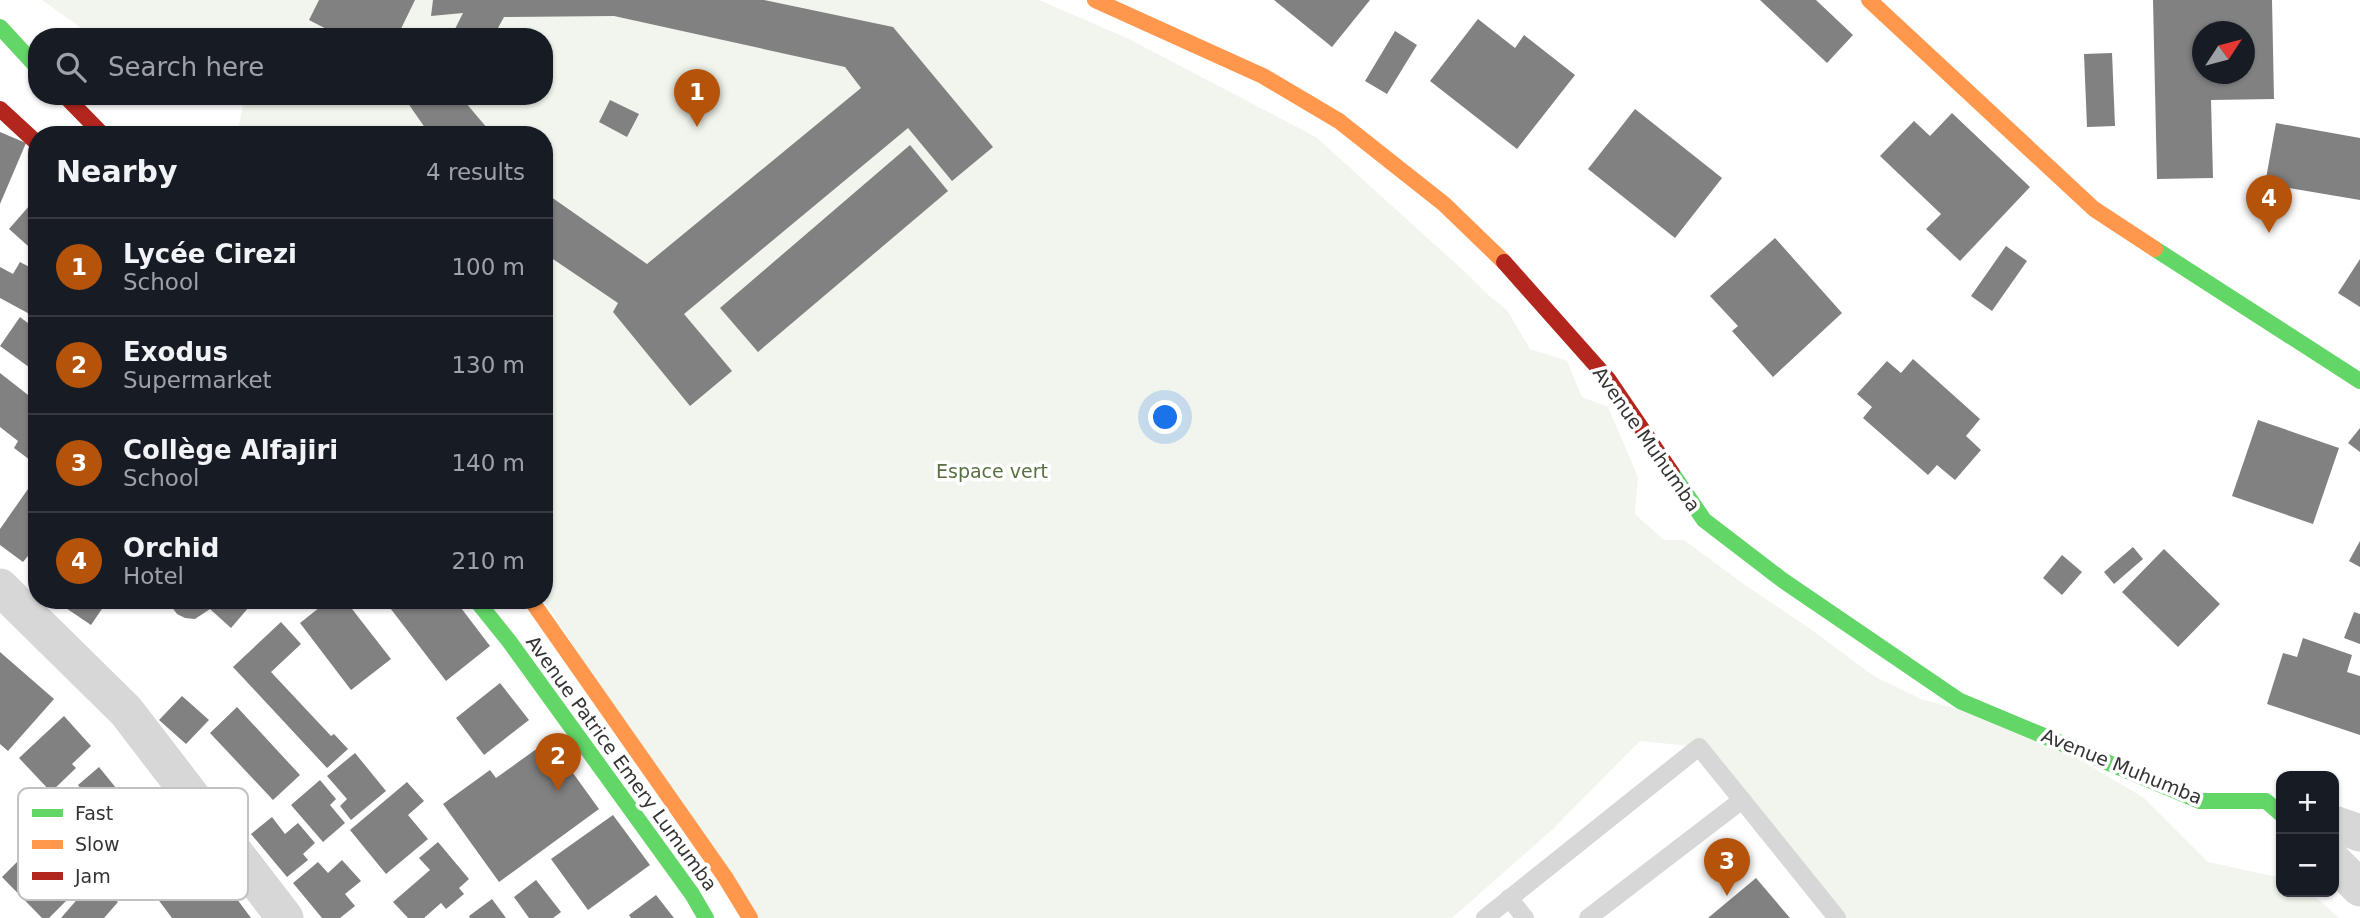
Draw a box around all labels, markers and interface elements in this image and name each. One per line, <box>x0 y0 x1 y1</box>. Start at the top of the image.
north arrow <box>2192 21 2255 84</box>
search box <box>28 28 553 105</box>
icon: search <box>52 48 90 86</box>
text: Search here <box>108 52 264 82</box>
pin: 1 <box>674 69 720 127</box>
text: Nearby <box>56 154 178 189</box>
text: 4 results <box>426 159 525 185</box>
pin: 4 <box>2246 175 2292 233</box>
text: Lycée Cirezi <box>123 239 297 269</box>
text: 1 <box>71 254 87 280</box>
text: 100 m <box>451 254 525 280</box>
text: School <box>123 269 199 295</box>
text: Exodus <box>123 337 228 367</box>
text: 2 <box>71 352 87 378</box>
text: 130 m <box>451 352 525 378</box>
street label: Avenue Muhumba <box>1589 362 1705 516</box>
text: Supermarket <box>123 367 272 393</box>
your location <box>1148 400 1182 434</box>
text: Collège Alfajiri <box>123 435 338 465</box>
text: 3 <box>71 450 87 476</box>
text: 140 m <box>451 450 525 476</box>
park label: Espace vert <box>936 460 1048 482</box>
text: School <box>123 465 199 491</box>
text: Orchid <box>123 533 219 563</box>
text: 4 <box>71 548 87 574</box>
text: 210 m <box>451 548 525 574</box>
text: Hotel <box>123 563 184 589</box>
street label: Avenue Patrice Emery Lumumba <box>522 631 722 895</box>
street label: Avenue Muhumba <box>2038 724 2206 808</box>
pin: 2 <box>535 733 581 791</box>
map controls <box>2276 771 2339 897</box>
button: + <box>2276 771 2339 834</box>
legend <box>18 788 248 900</box>
text: Fast <box>75 802 113 824</box>
text: Slow <box>75 833 120 855</box>
button: − <box>2276 834 2339 897</box>
pin: 3 <box>1704 838 1750 896</box>
text: Jam <box>74 865 111 887</box>

